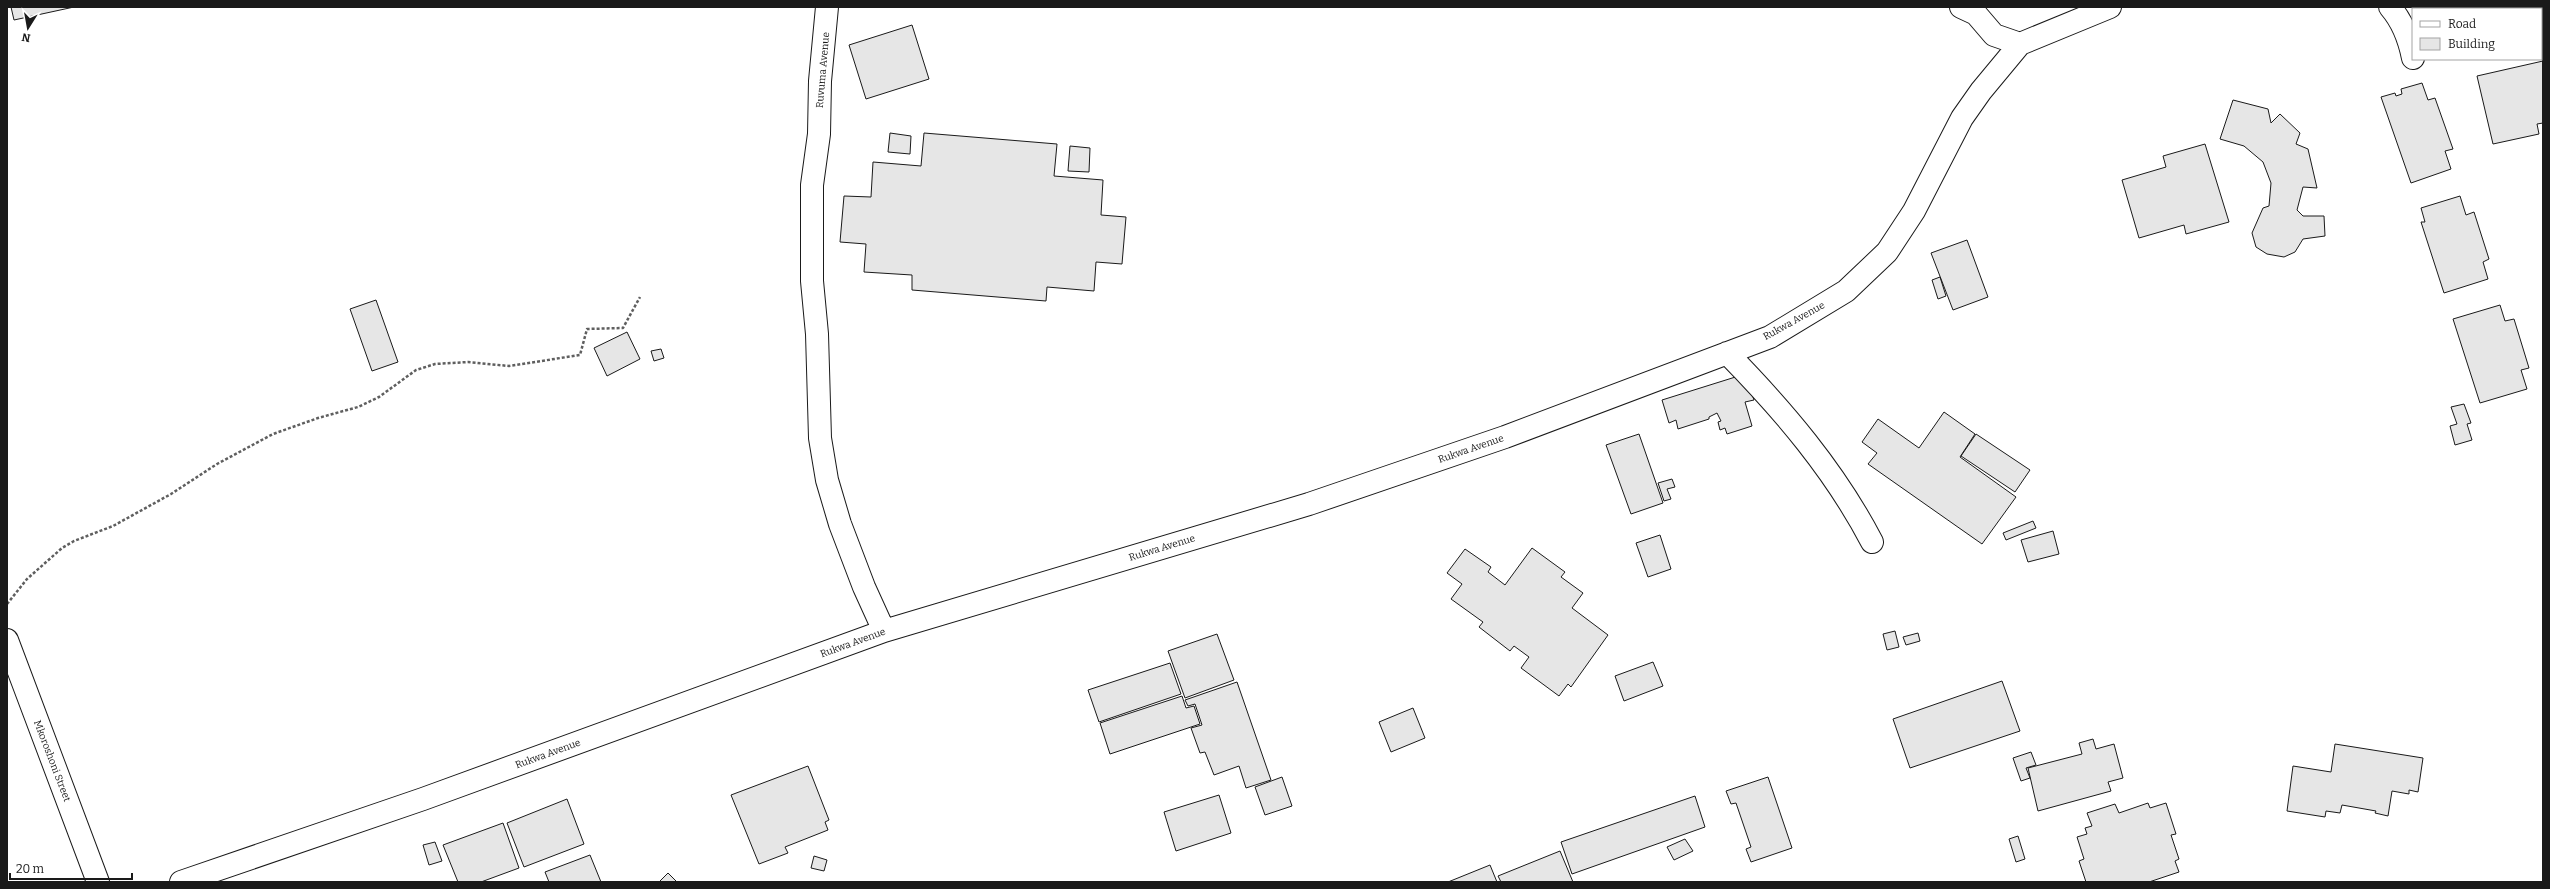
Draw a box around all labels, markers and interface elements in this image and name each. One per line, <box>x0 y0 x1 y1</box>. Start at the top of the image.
north arrow <box>8 8 48 48</box>
legend <box>2412 8 2542 60</box>
text: Road <box>2448 17 2476 31</box>
text: N <box>20 30 32 45</box>
street label: Ruvuma Avenue <box>814 32 832 108</box>
text: Building <box>2448 37 2495 51</box>
street label: Rukwa Avenue <box>1761 299 1827 343</box>
street label: Rukwa Avenue <box>1437 432 1505 466</box>
street label: Rukwa Avenue <box>1127 532 1197 564</box>
street label: Rukwa Avenue <box>819 626 887 660</box>
street label: Mkoroshoni Street <box>31 719 73 804</box>
street label: Rukwa Avenue <box>514 737 582 771</box>
scale bar <box>10 855 132 881</box>
text: 20 m <box>16 862 45 876</box>

